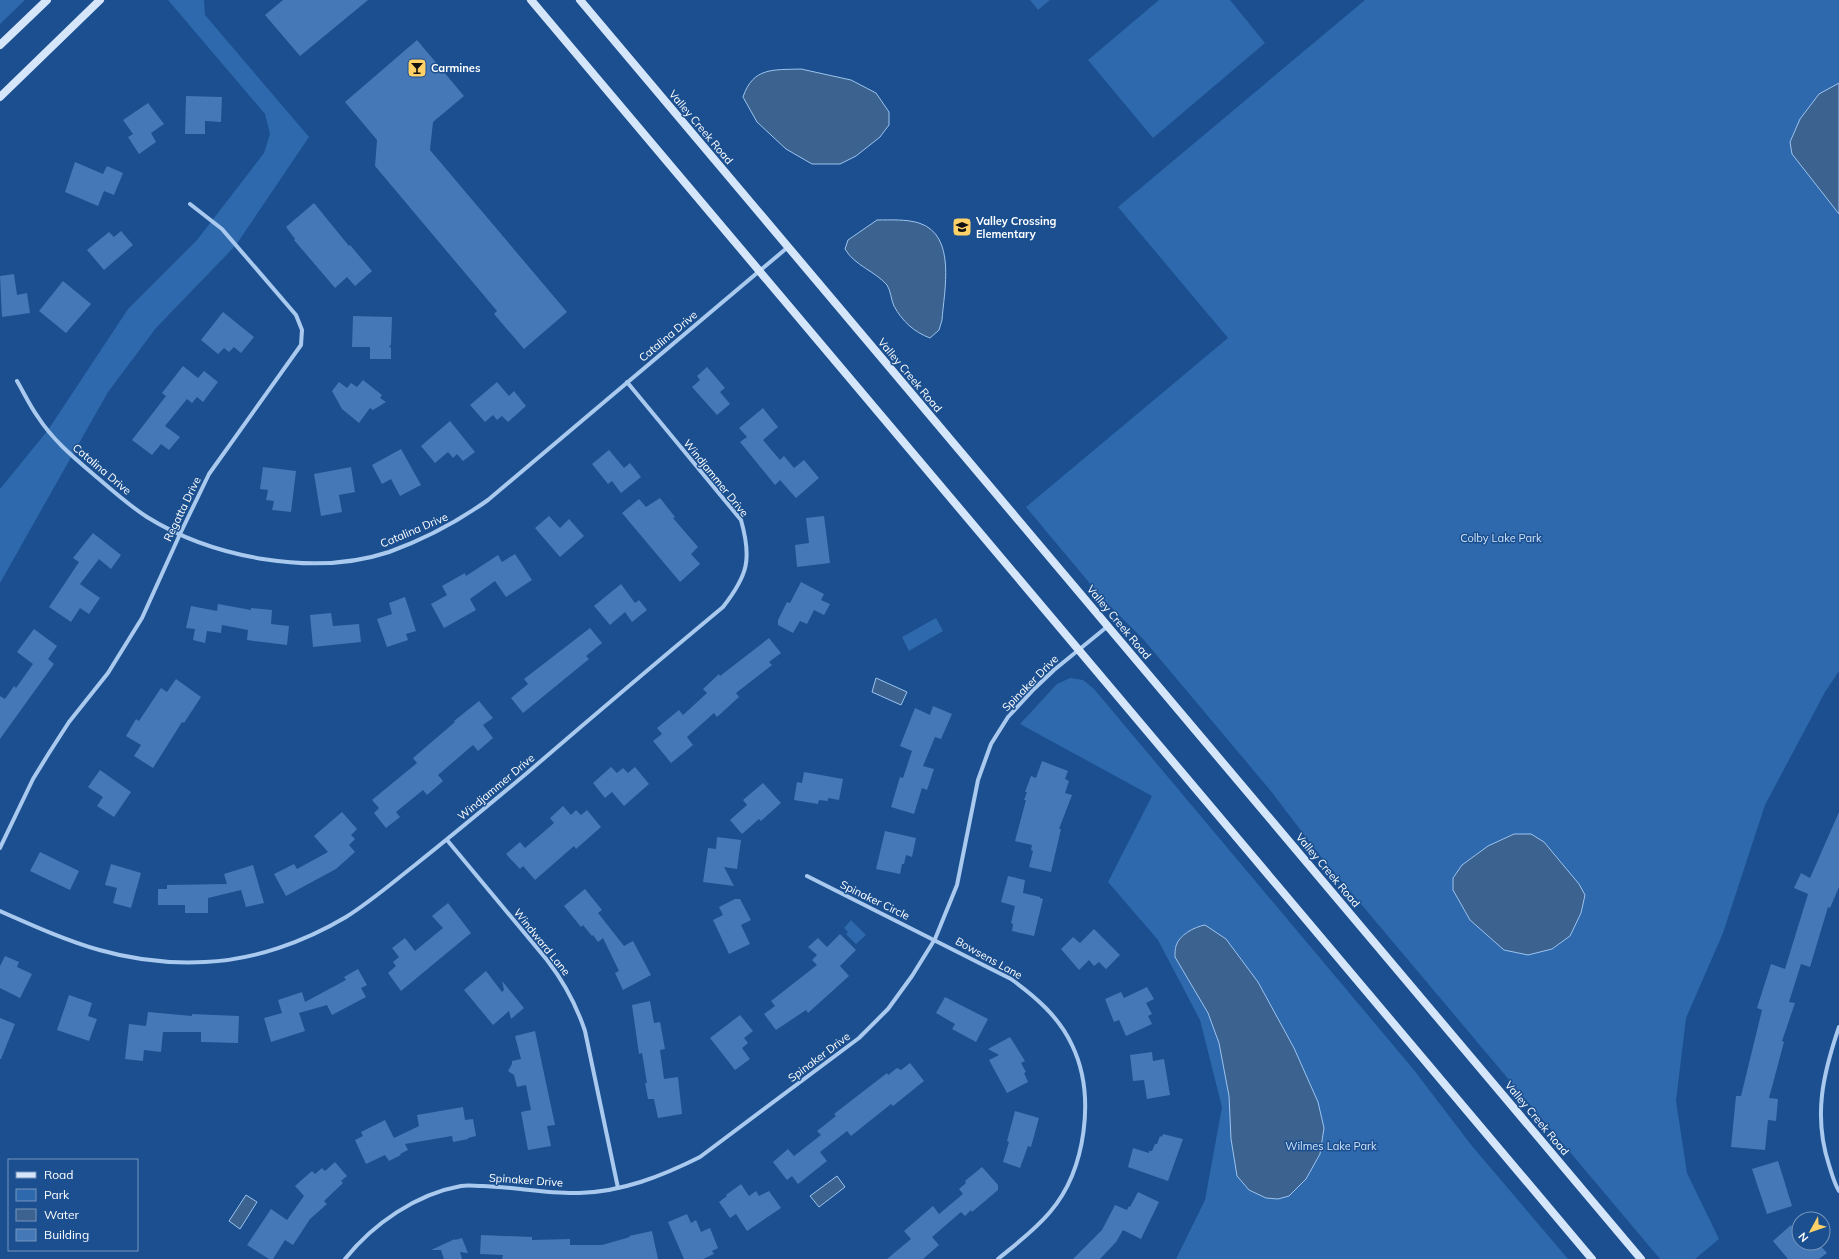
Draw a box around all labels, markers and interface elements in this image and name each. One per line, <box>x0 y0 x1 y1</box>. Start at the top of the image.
bar icon: Carmines <box>406 57 428 79</box>
place label: Carmines <box>431 61 481 75</box>
street label: Valley Creek Road <box>666 87 736 167</box>
place label: Valley Crossing Elementary <box>975 214 1057 241</box>
school or university icon: Valley Crossing Elementary <box>951 216 973 238</box>
street label: Catalina Drive <box>636 307 700 365</box>
street label: Valley Creek Road <box>875 335 945 415</box>
street label: Windjammer Drive <box>680 436 752 520</box>
street label: Catalina Drive <box>70 440 134 498</box>
street label: Regatta Drive <box>160 474 204 544</box>
street label: Catalina Drive <box>378 509 450 551</box>
park label: Colby Lake Park <box>1460 531 1542 545</box>
street label: Valley Creek Road <box>1084 582 1154 662</box>
street label: Spinaker Drive <box>999 652 1061 714</box>
street label: Windjammer Drive <box>455 751 537 823</box>
street label: Valley Creek Road <box>1293 830 1363 910</box>
street label: Spinaker Circle <box>838 877 912 923</box>
street label: Windward Lane <box>511 906 573 978</box>
street label: Bowsens Lane <box>953 934 1025 982</box>
street label: Spinaker Drive <box>785 1029 853 1085</box>
street label: Valley Creek Road <box>1502 1078 1572 1158</box>
park label: Wilmes Lake Park <box>1285 1139 1377 1153</box>
legend <box>8 1159 138 1251</box>
text: Road <box>44 1167 73 1182</box>
street label: Spinaker Drive <box>489 1170 563 1190</box>
text: Park <box>44 1187 70 1202</box>
text: Water <box>44 1207 80 1222</box>
north arrow <box>1791 1211 1831 1251</box>
text: Building <box>44 1227 89 1242</box>
text: N <box>1795 1230 1811 1245</box>

